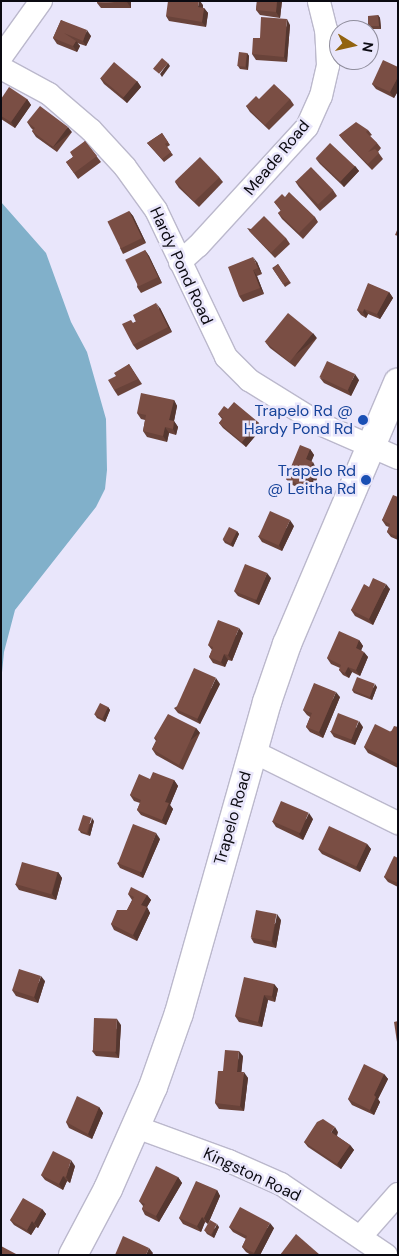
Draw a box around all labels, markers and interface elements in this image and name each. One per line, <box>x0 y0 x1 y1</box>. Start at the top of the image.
north arrow <box>329 20 379 70</box>
text: N <box>358 41 378 54</box>
street label: Meade Road <box>240 117 314 199</box>
street label: Hardy Pond Road <box>145 204 217 328</box>
place label: Trapelo Rd @ Hardy Pond Rd <box>244 401 353 439</box>
marker: Trapelo Rd @ Hardy Pond Rd <box>357 414 369 426</box>
place label: Trapelo Rd @ Leitha Rd <box>267 461 356 499</box>
marker: Trapelo Rd @ Leitha Rd <box>360 474 372 486</box>
street label: Trapelo Road <box>210 769 256 867</box>
street label: Kingston Road <box>200 1144 304 1206</box>

